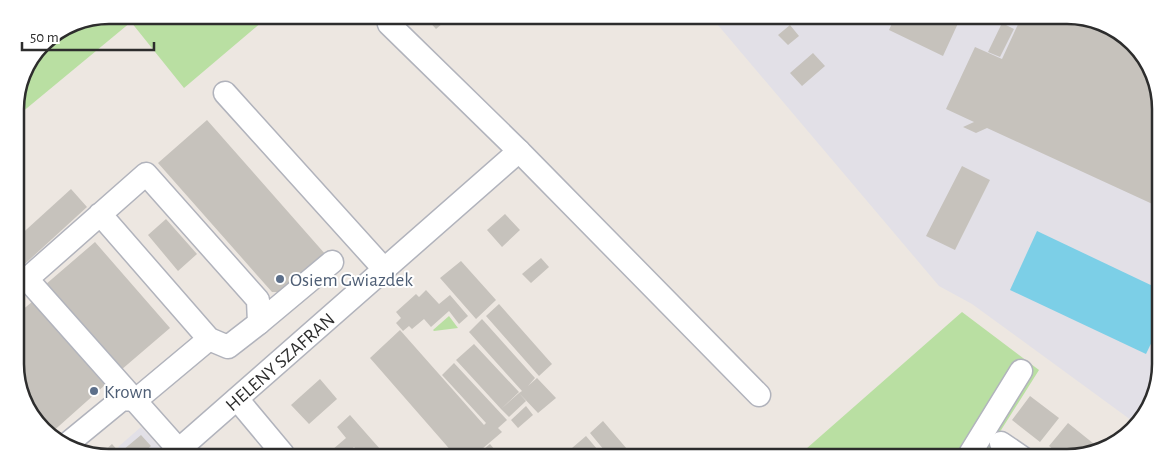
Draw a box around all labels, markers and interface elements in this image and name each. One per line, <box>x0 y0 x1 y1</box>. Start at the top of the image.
scale bar <box>22 20 155 52</box>
text: 50 m <box>30 30 59 45</box>
place label: Osiem Gwiazdek <box>290 271 413 290</box>
marker: Osiem Gwiazdek <box>274 273 286 285</box>
street label: HELENY SZAFRAN <box>222 310 339 415</box>
place label: Krown <box>104 383 152 402</box>
marker: Krown <box>88 385 100 397</box>

